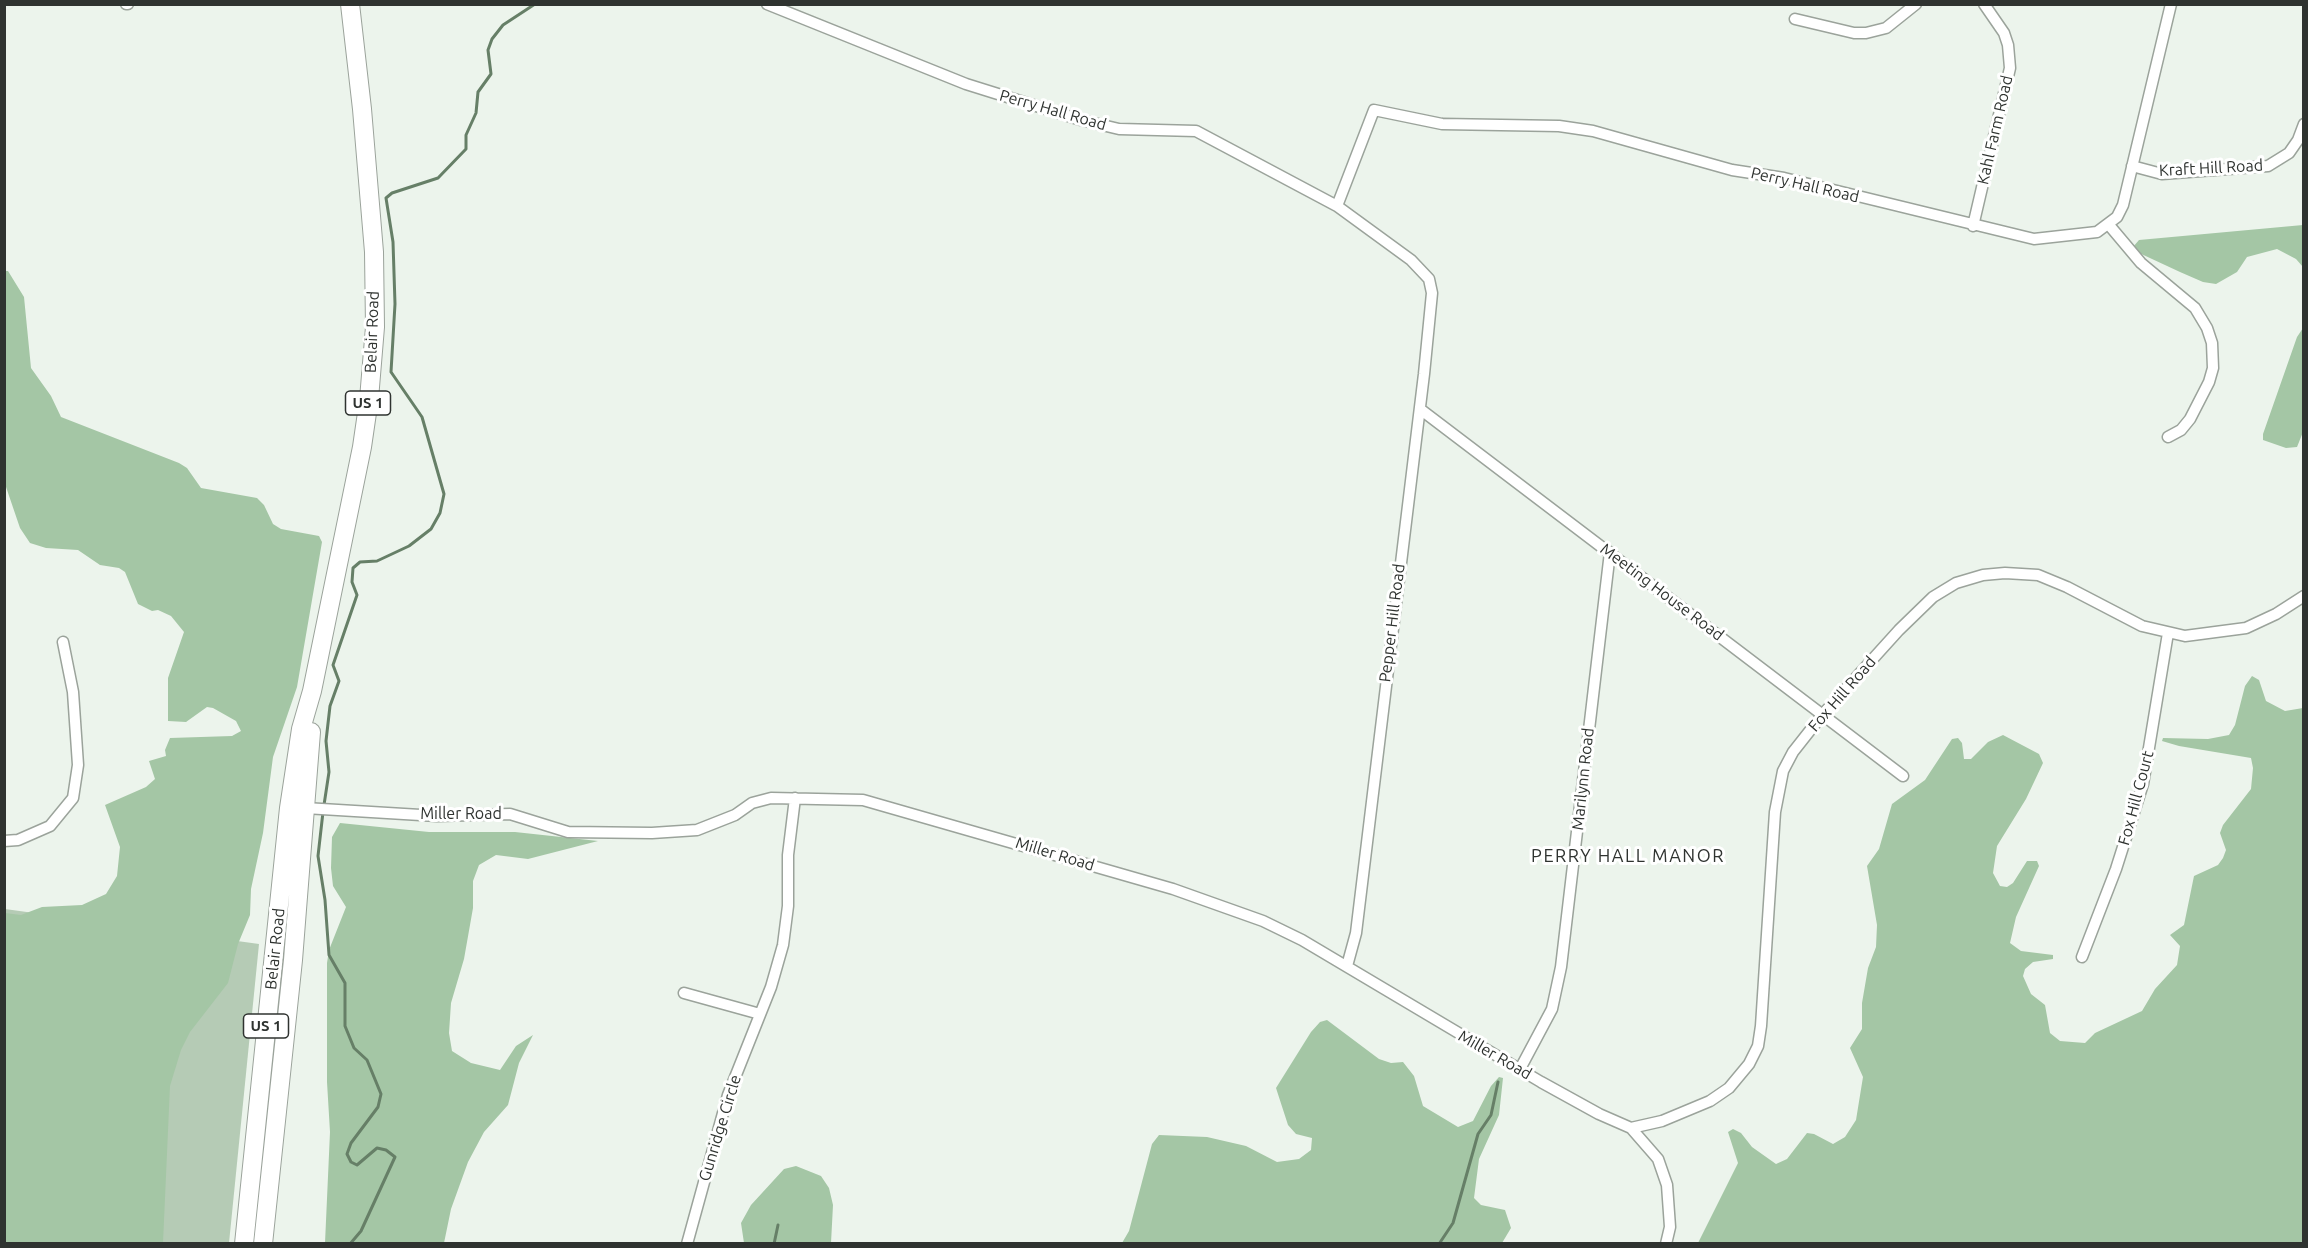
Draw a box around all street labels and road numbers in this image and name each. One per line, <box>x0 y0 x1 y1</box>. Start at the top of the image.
street label: Kahl Farm Road <box>1973 74 2017 186</box>
street label: Perry Hall Road <box>997 86 1109 134</box>
street label: Kraft Hill Road <box>2159 156 2263 180</box>
street label: Perry Hall Road <box>1749 163 1861 207</box>
street label: Belair Road <box>361 291 383 373</box>
road number: US 1 <box>346 391 391 415</box>
street label: Meeting House Road <box>1596 539 1728 645</box>
street label: Pepper Hill Road <box>1375 563 1409 683</box>
street label: Fox Hill Road <box>1804 652 1880 736</box>
street label: Marilynn Road <box>1568 727 1598 831</box>
street label: Fox Hill Court <box>2114 749 2158 847</box>
street label: Miller Road <box>420 804 502 824</box>
street label: Miller Road <box>1013 833 1097 875</box>
street label: Belair Road <box>261 907 289 991</box>
road number: US 1 <box>244 1014 288 1038</box>
street label: Miller Road <box>1455 1026 1535 1084</box>
street label: Gunridge Circle <box>695 1073 745 1183</box>

